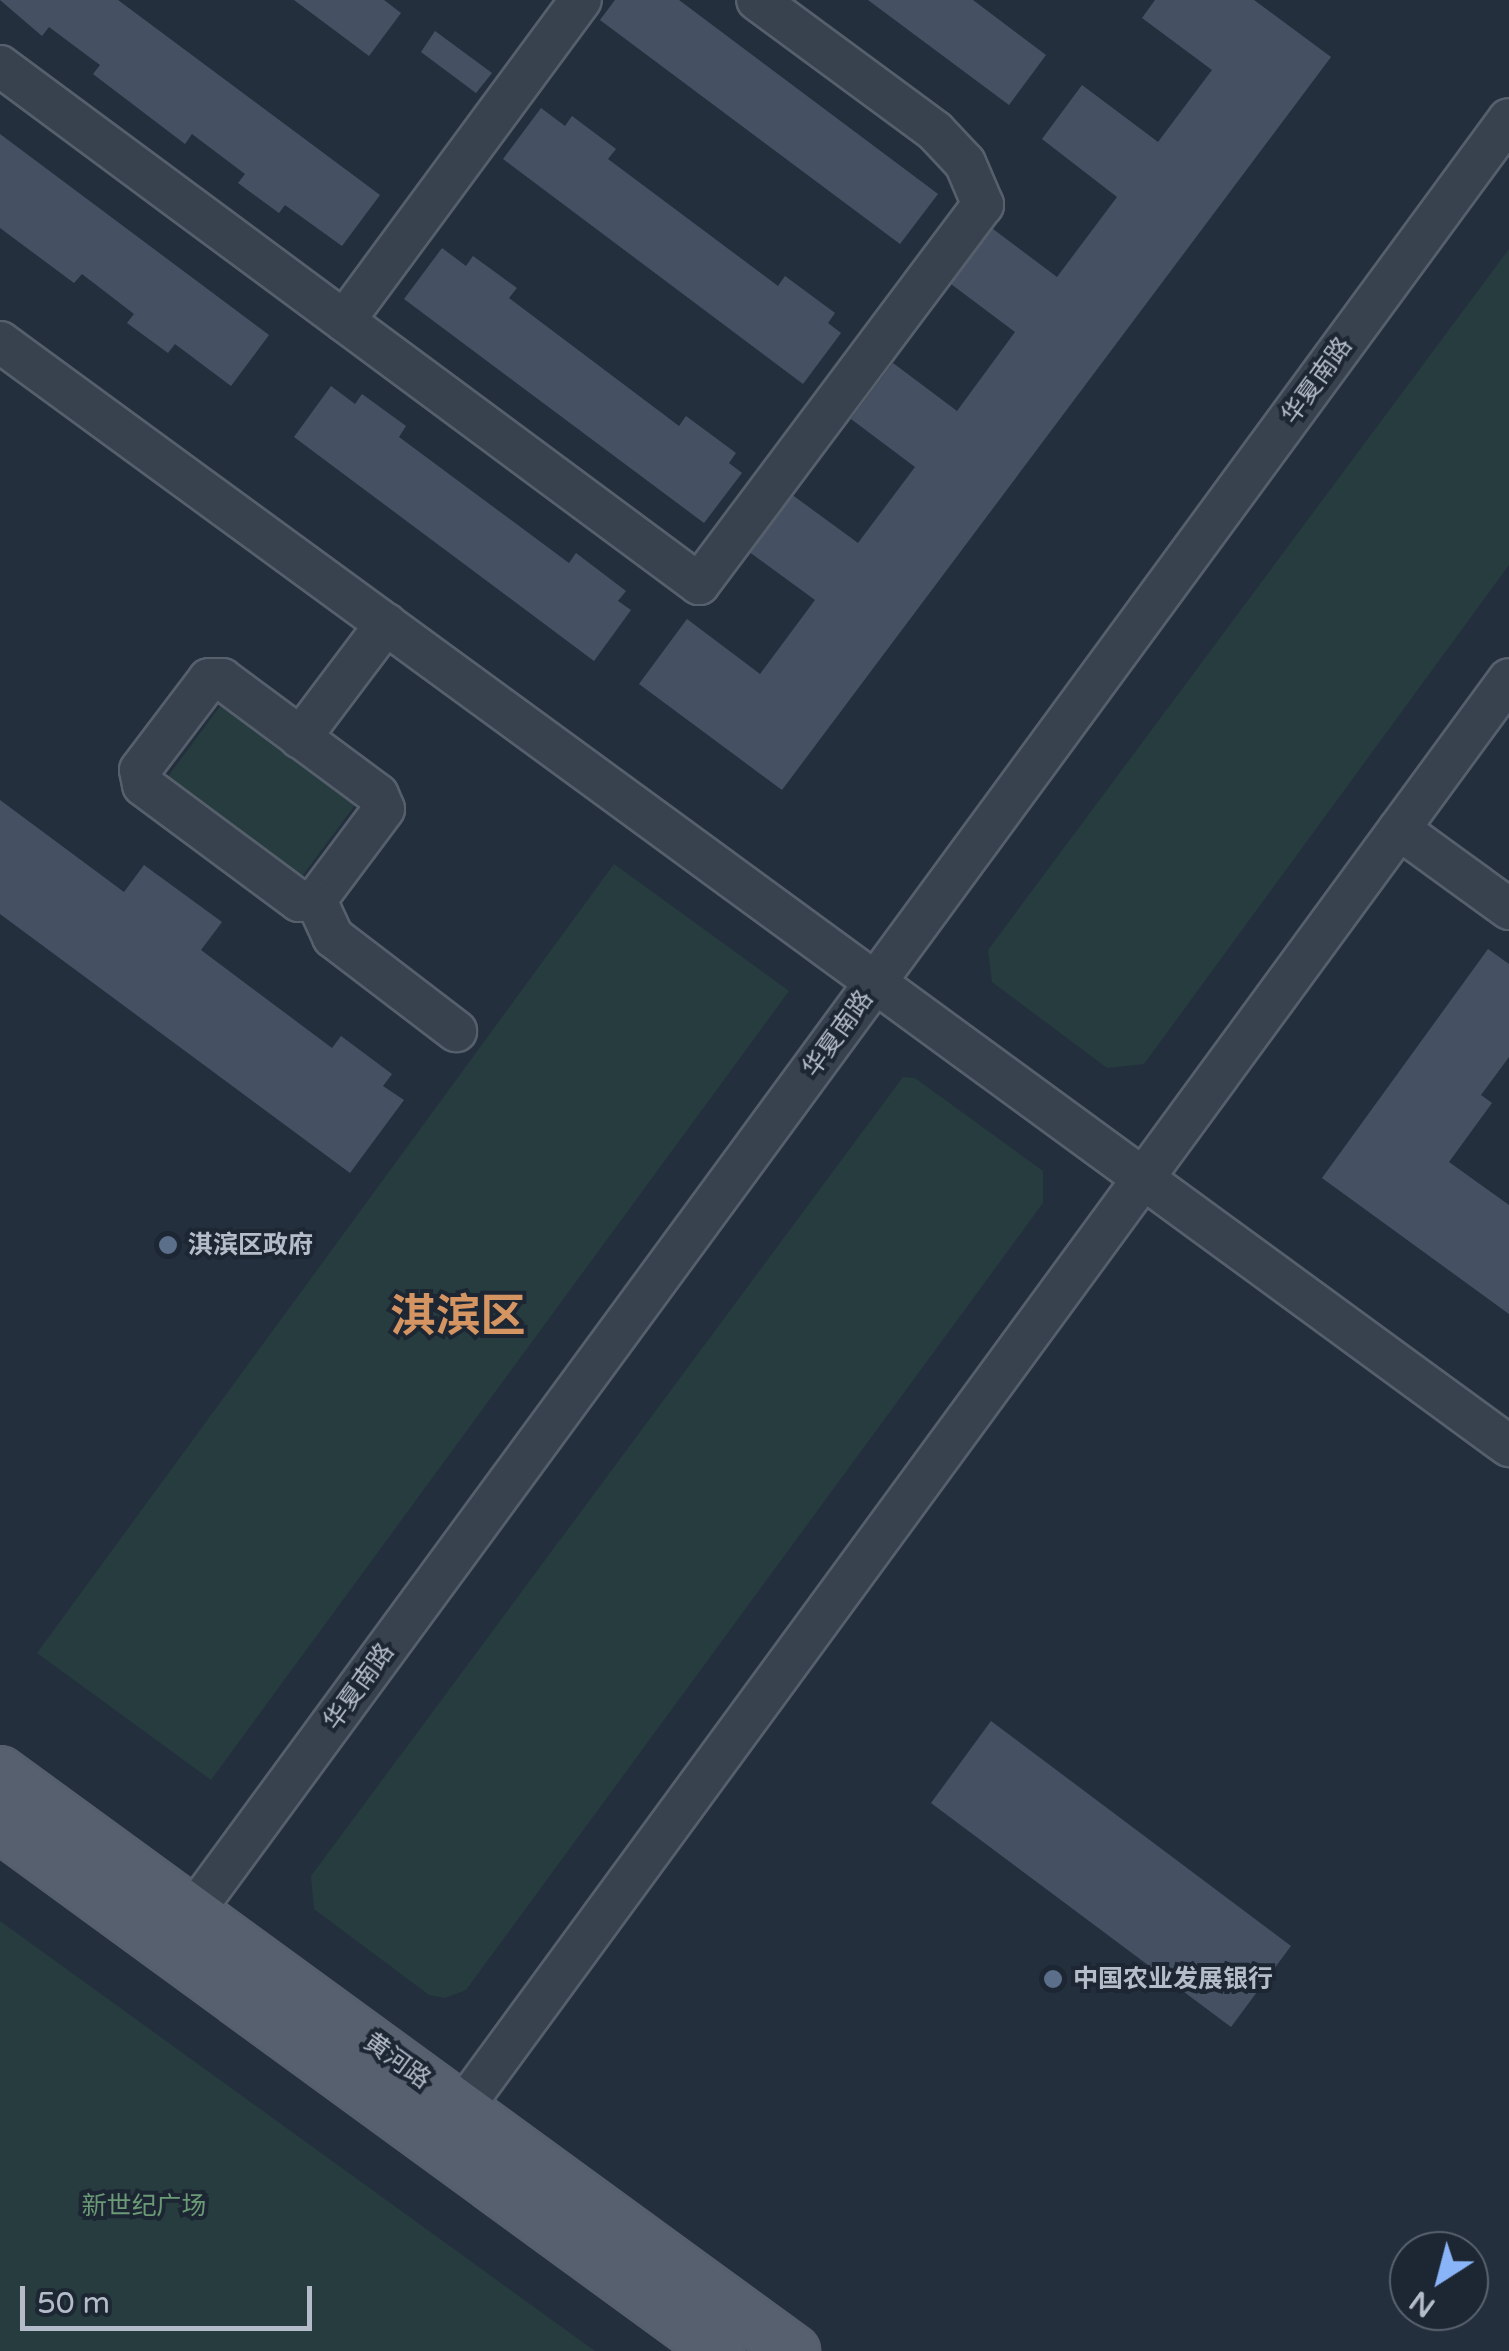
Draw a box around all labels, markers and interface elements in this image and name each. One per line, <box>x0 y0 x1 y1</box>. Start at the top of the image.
street label: 华夏南路 <box>1275 332 1359 430</box>
street label: 华夏南路 <box>796 985 880 1083</box>
place label: 淇滨区政府 <box>188 1230 313 1260</box>
marker: 淇滨区政府 <box>157 1234 179 1256</box>
district label: 淇滨区 <box>391 1291 525 1345</box>
street label: 华夏南路 <box>317 1638 401 1736</box>
place label: 中国农业发展银行 <box>1073 1964 1273 1994</box>
marker: 中国农业发展银行 <box>1042 1968 1064 1990</box>
street label: 黄河路 <box>358 2027 436 2095</box>
park label: 新世纪广场 <box>82 2191 206 2221</box>
north arrow <box>1389 2231 1489 2331</box>
scale bar <box>25 2266 318 2328</box>
text: N <box>1403 2283 1442 2324</box>
text: 50 m <box>37 2285 110 2322</box>

